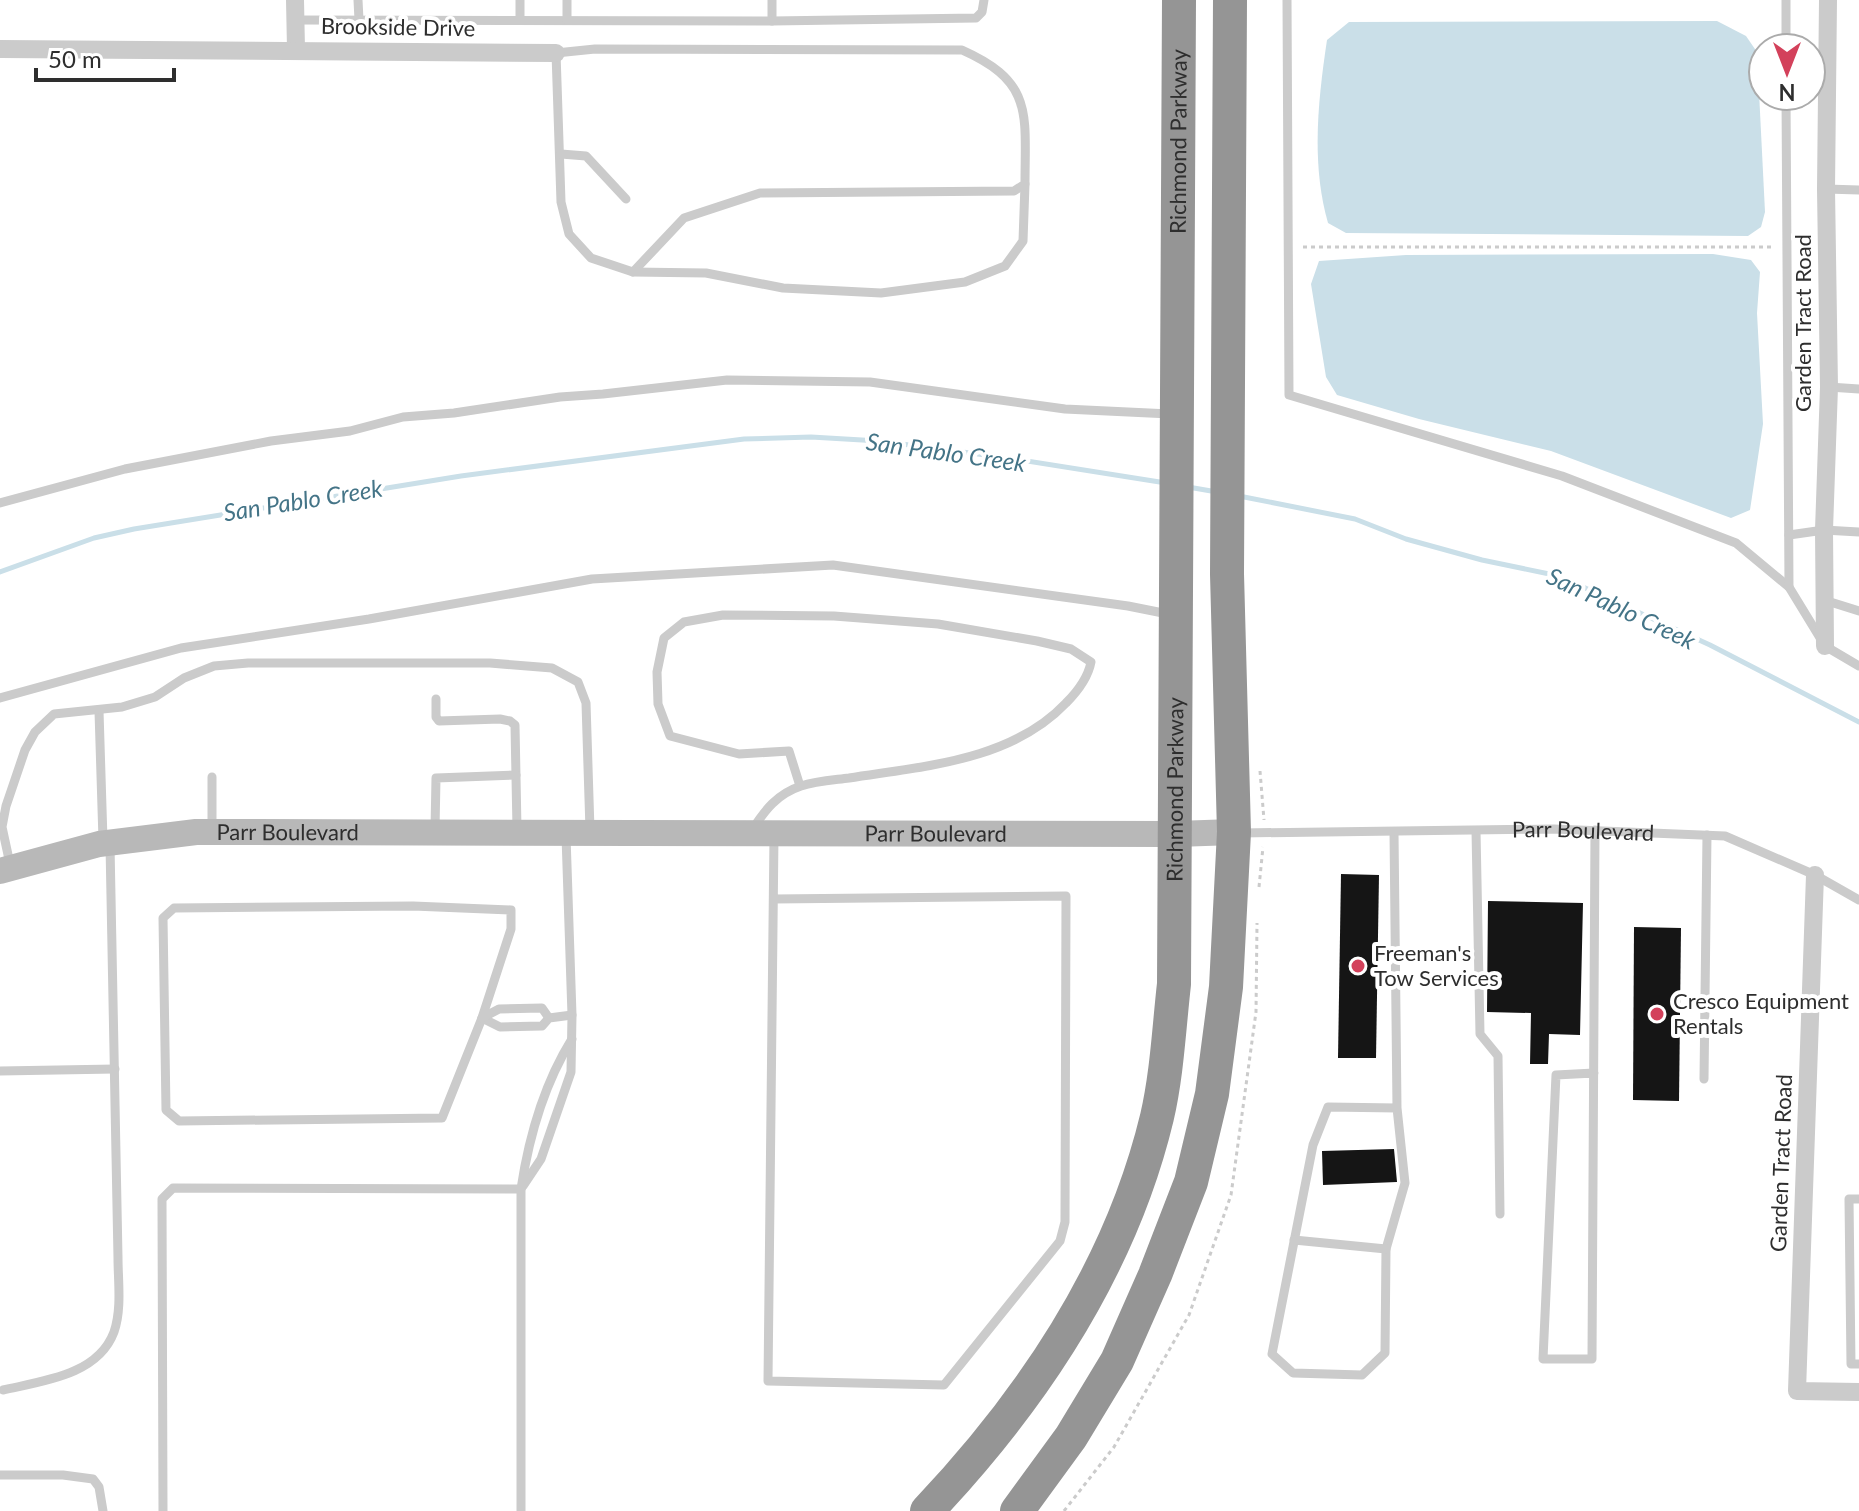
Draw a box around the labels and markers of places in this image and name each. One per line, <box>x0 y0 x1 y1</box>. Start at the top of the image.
place label: Freeman's Tow Services <box>1374 939 1499 991</box>
marker: Freeman's Tow Services <box>1349 957 1367 975</box>
place label: Cresco Equipment Rentals <box>1673 987 1849 1039</box>
marker: Cresco Equipment Rentals <box>1648 1005 1666 1023</box>

